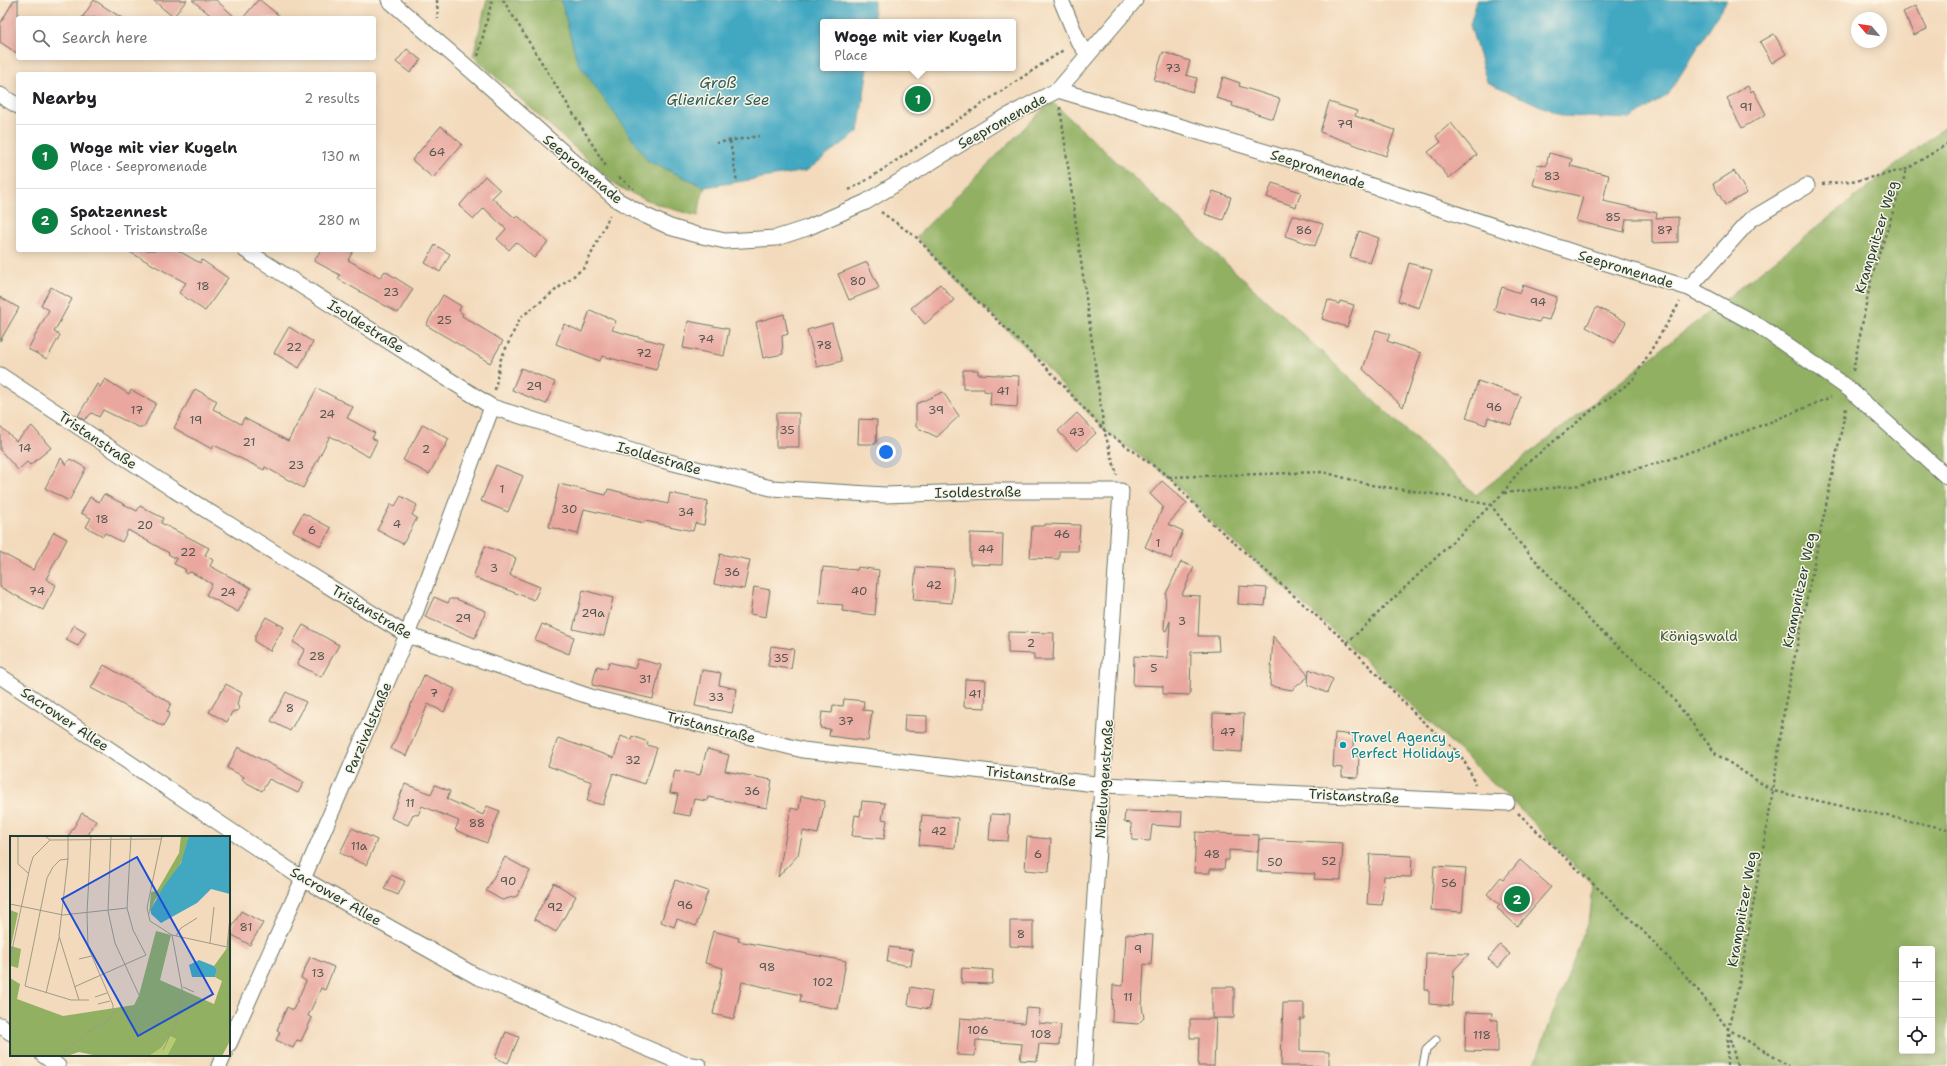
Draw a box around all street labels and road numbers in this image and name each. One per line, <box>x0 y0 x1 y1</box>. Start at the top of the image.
street label: Seepromenade <box>954 89 1050 153</box>
street label: Seepromenade <box>539 130 627 208</box>
street label: Seepromenade <box>1268 145 1368 193</box>
street label: Krampnitzer Weg <box>1850 178 1902 296</box>
street label: Seepromenade <box>1576 246 1676 292</box>
street label: Isoldestraße <box>324 295 408 357</box>
street label: Tristanstraße <box>55 407 141 473</box>
street label: Isoldestraße <box>615 437 703 479</box>
street label: Isoldestraße <box>934 482 1022 502</box>
street label: Krampnitzer Weg <box>1778 531 1820 649</box>
street label: Tristanstraße <box>328 581 416 643</box>
street label: Parzivalstraße <box>341 679 395 777</box>
street label: Sacrower Allee <box>18 683 113 755</box>
street label: Tristanstraße <box>665 707 757 747</box>
street label: Nibelungenstraße <box>1091 719 1117 839</box>
street label: Tristanstraße <box>985 762 1077 790</box>
street label: Tristanstraße <box>1308 785 1400 807</box>
street label: Krampnitzer Weg <box>1723 850 1761 968</box>
street label: Sacrower Allee <box>287 863 385 929</box>

